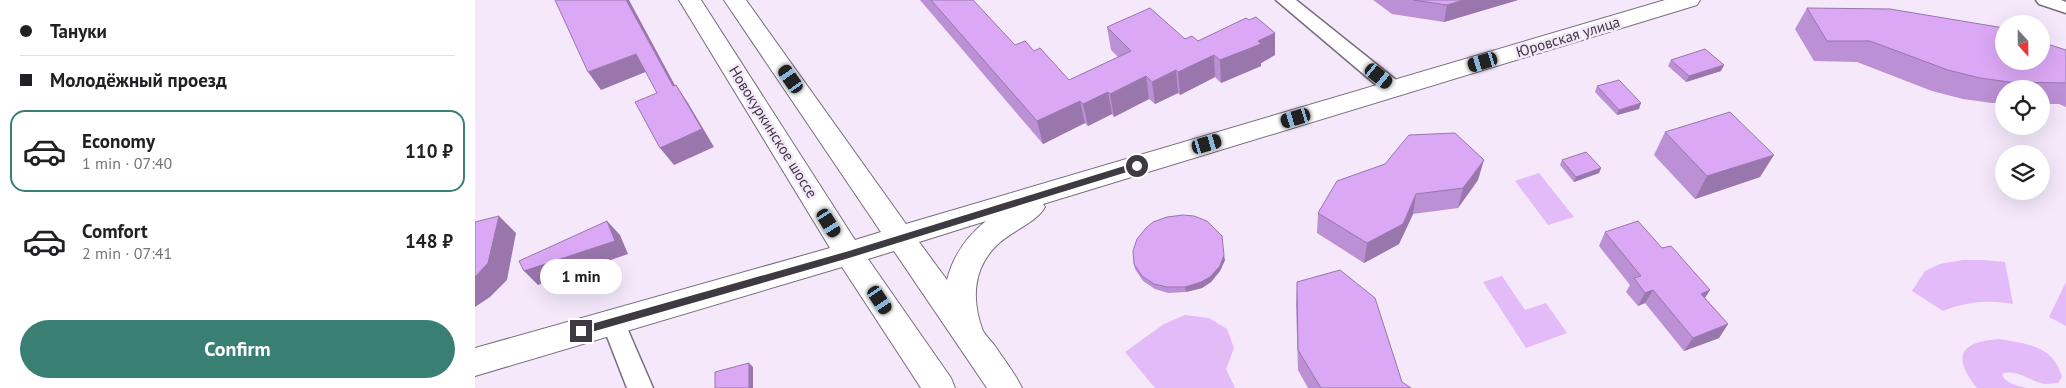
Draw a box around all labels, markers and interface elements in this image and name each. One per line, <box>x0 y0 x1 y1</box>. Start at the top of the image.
street label: Юровская улица <box>1514 12 1622 61</box>
north arrow <box>1995 15 2050 70</box>
map controls <box>1995 15 2050 200</box>
text: Тануки <box>50 19 107 43</box>
car <box>1466 50 1499 74</box>
car <box>1362 61 1395 91</box>
street label: Новокуркинское шоссе <box>725 62 822 201</box>
car <box>776 62 805 96</box>
text: Молодёжный проезд <box>50 68 227 92</box>
button: locate <box>1995 80 2050 135</box>
car <box>1279 106 1312 130</box>
icon: car <box>22 129 67 174</box>
text: Economy <box>82 129 155 153</box>
car <box>1190 133 1223 155</box>
text: 110 ₽ <box>405 139 453 163</box>
button: layers <box>1995 145 2050 200</box>
text: 1 min · 07:40 <box>82 153 172 173</box>
route start <box>1126 155 1148 177</box>
car <box>814 206 843 240</box>
icon: car <box>22 219 67 264</box>
text: Comfort <box>82 219 148 243</box>
text: 148 ₽ <box>405 229 453 253</box>
text: 2 min · 07:41 <box>82 243 172 263</box>
callout: 1 min <box>540 258 622 294</box>
text: 1 min <box>561 266 601 286</box>
car <box>865 283 894 317</box>
button: Confirm <box>20 320 455 378</box>
route end <box>570 320 592 342</box>

